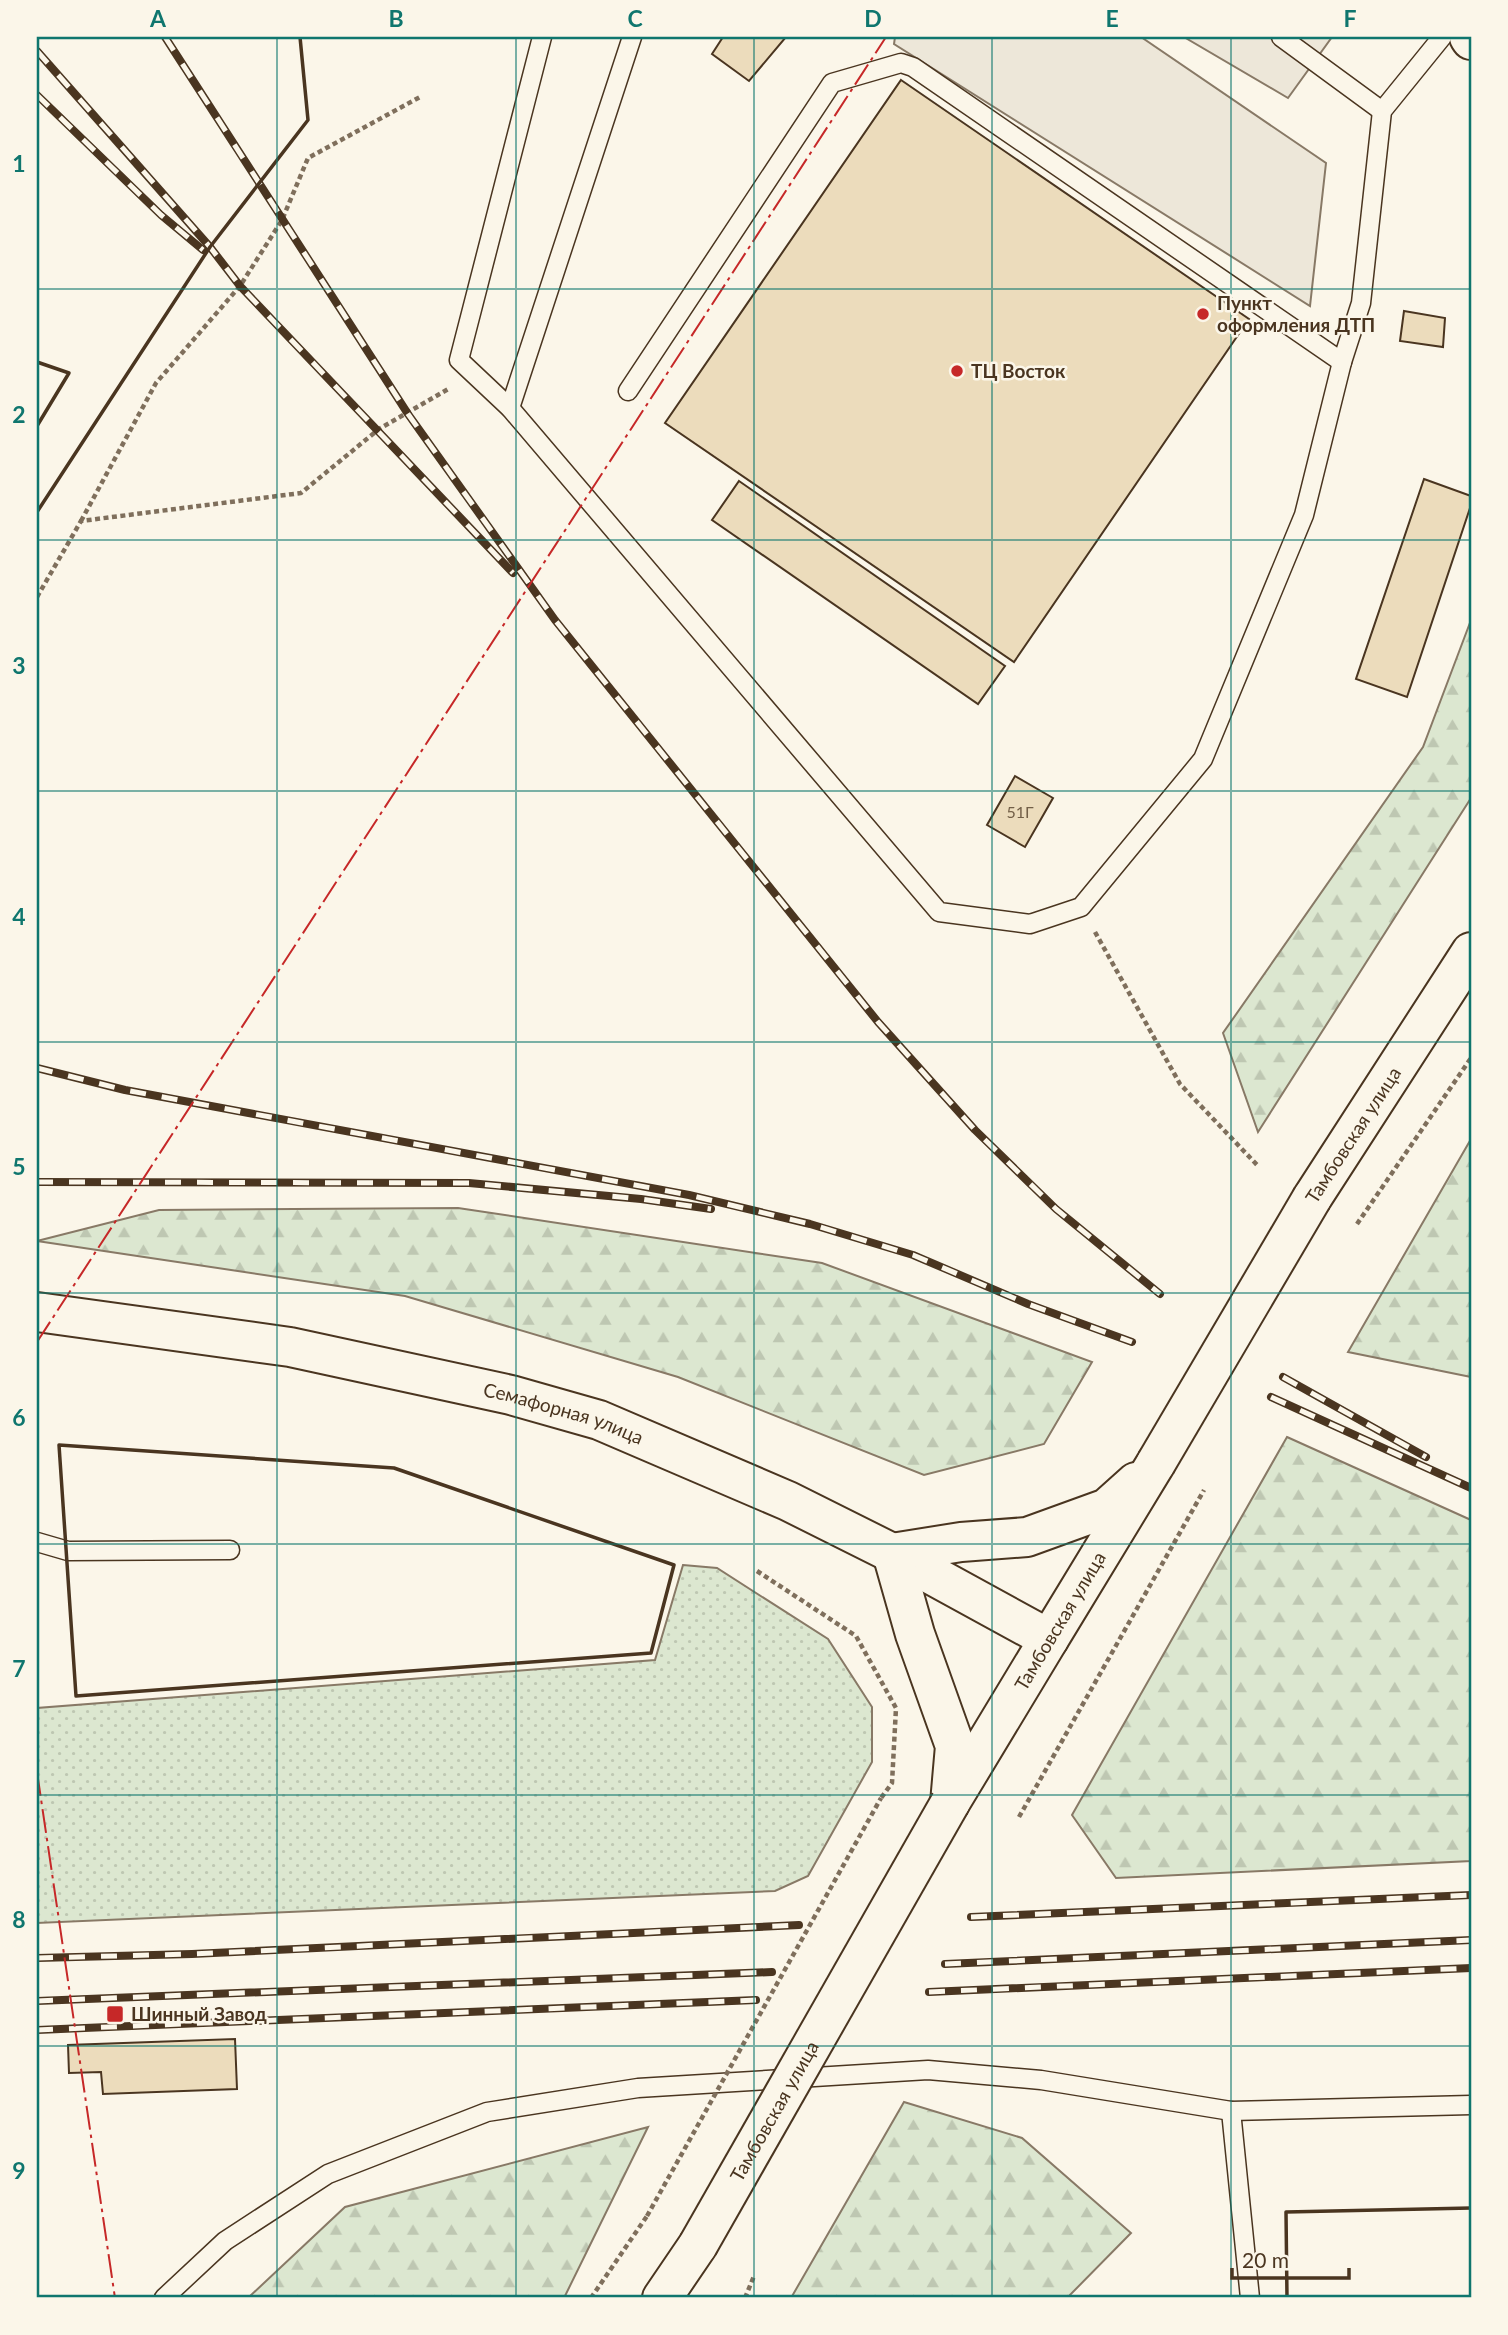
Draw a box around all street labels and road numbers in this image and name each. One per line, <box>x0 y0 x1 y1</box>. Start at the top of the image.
street label: Тамбовская улица <box>1300 1062 1405 1207</box>
street label: Семафорная улица <box>481 1377 647 1449</box>
street label: Тамбовская улица <box>1009 1547 1110 1694</box>
street label: Тамбовская улица <box>725 2037 823 2185</box>

